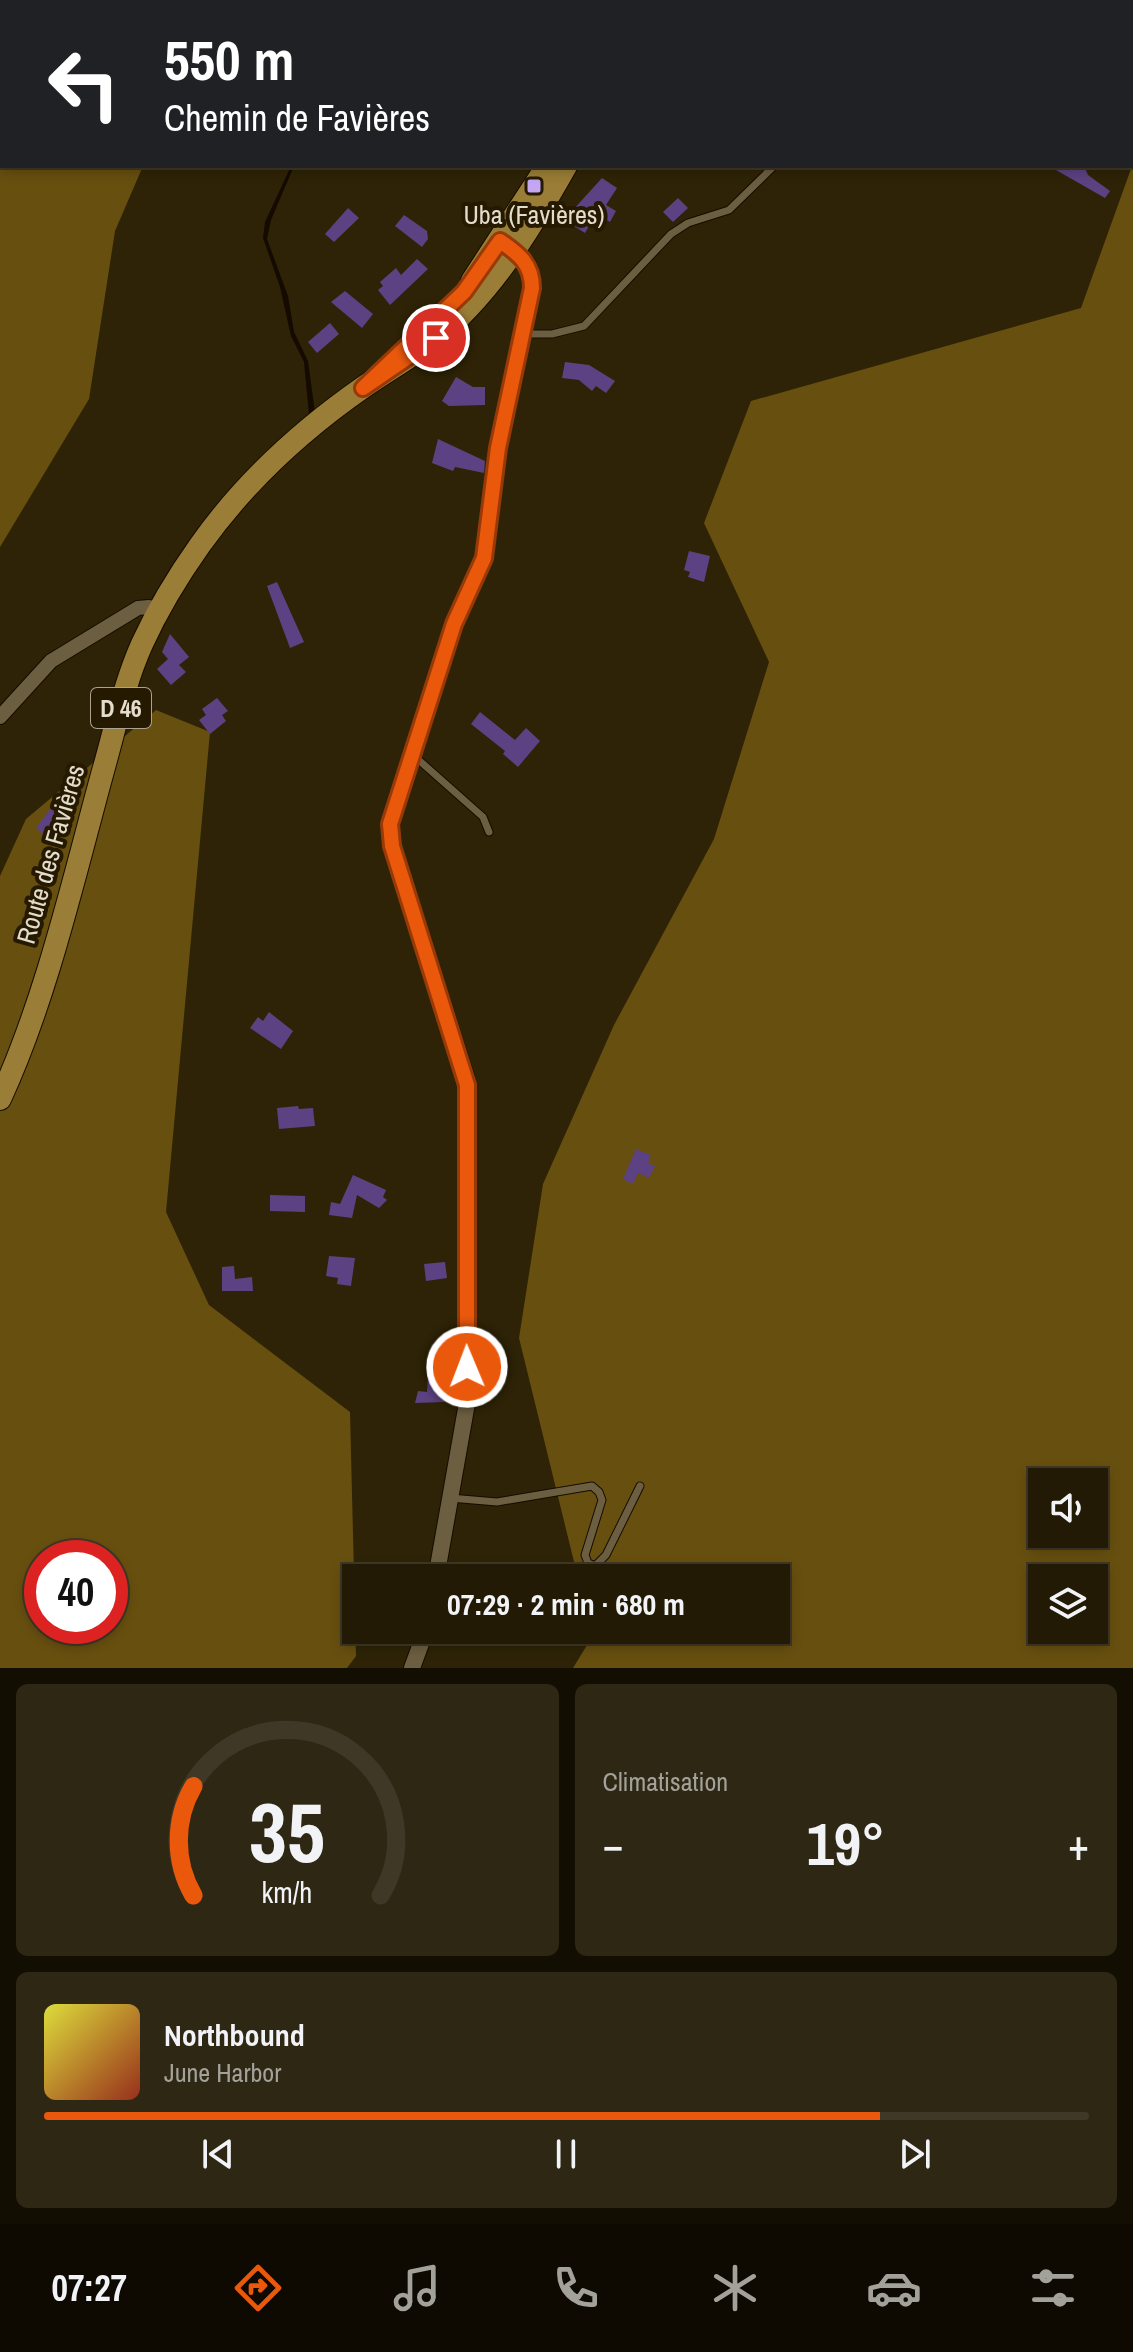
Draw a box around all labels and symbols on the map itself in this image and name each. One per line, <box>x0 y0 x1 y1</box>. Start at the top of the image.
marker: Uba (Favières) <box>525 177 543 195</box>
place label: Uba (Favières) <box>463 197 605 232</box>
pin <box>402 304 470 372</box>
road number: D 46 <box>91 688 151 728</box>
street label: Route des Favières <box>8 760 92 948</box>
position arrow <box>425 1325 509 1409</box>
speed limit sign: 40 <box>24 1540 128 1644</box>

